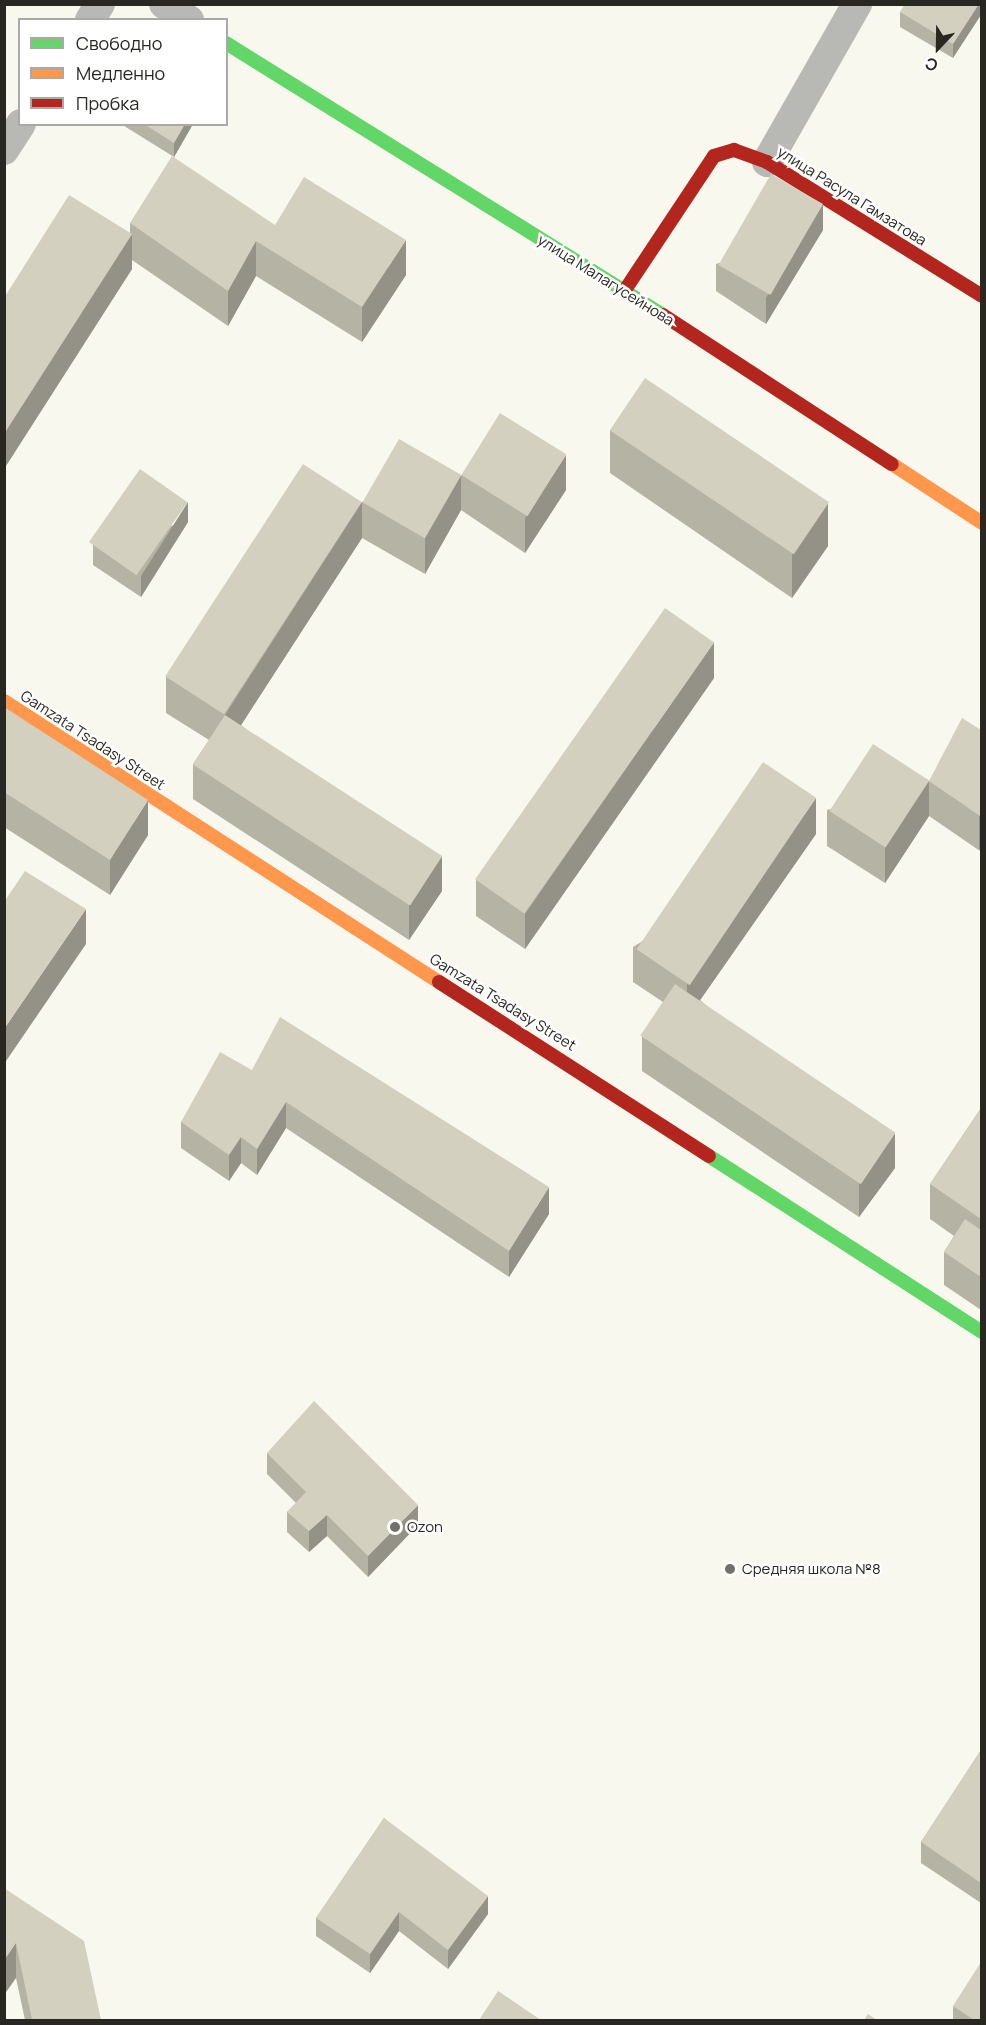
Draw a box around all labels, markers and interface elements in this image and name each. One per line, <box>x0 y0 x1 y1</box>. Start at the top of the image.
legend <box>18 18 228 126</box>
north arrow <box>908 18 968 78</box>
text: Свободно <box>76 31 162 55</box>
text: С <box>922 52 941 77</box>
text: Медленно <box>76 61 165 85</box>
text: Пробка <box>76 91 139 115</box>
street label: улица Расула Гамзатова <box>774 143 930 249</box>
street label: улица Малагусейнова <box>534 231 678 329</box>
street label: Gamzata Tsadasy Street <box>17 686 169 794</box>
street label: Gamzata Tsadasy Street <box>427 950 579 1054</box>
place label: Ozon <box>407 1518 443 1536</box>
marker: Ozon <box>388 1520 402 1534</box>
place label: Средняя школа №8 <box>742 1560 881 1578</box>
marker: Средняя школа №8 <box>723 1562 737 1576</box>

